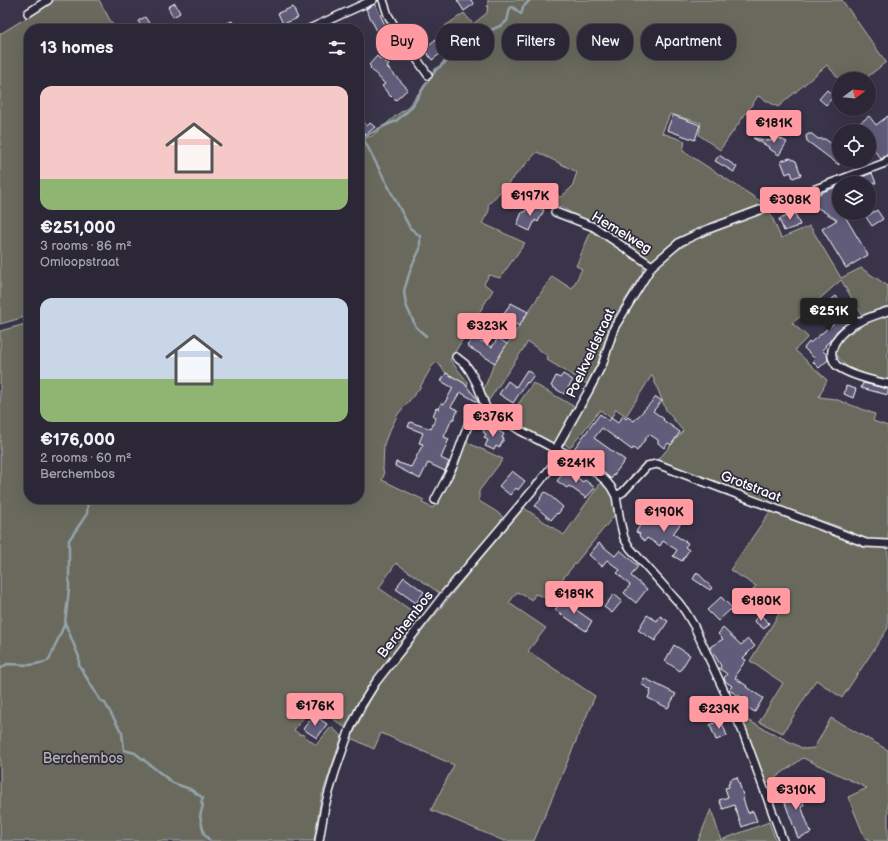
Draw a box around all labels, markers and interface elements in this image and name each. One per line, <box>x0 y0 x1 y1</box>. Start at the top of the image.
chip: Buy <box>376 24 428 60</box>
chip: Rent <box>436 24 494 60</box>
chip: Filters <box>502 24 569 60</box>
chip: New <box>577 24 633 60</box>
chip: Apartment <box>641 24 736 60</box>
icon: filters <box>326 37 348 59</box>
text: 13 homes <box>40 38 113 58</box>
north arrow <box>832 72 876 116</box>
map controls <box>832 72 876 220</box>
pin: €181K <box>746 110 802 144</box>
icon: home <box>158 112 230 184</box>
text: €181K <box>755 115 793 131</box>
button: locate <box>832 124 876 168</box>
button: layers <box>832 176 876 220</box>
pin: €197K <box>502 183 558 217</box>
pin: €308K <box>762 187 818 221</box>
text: €197K <box>511 188 549 204</box>
text: €308K <box>769 192 811 208</box>
street label: Hemelweg <box>589 208 655 257</box>
text: €251,000 <box>40 218 116 238</box>
text: 3 rooms · 86 m² <box>40 238 132 254</box>
text: Omloopstraat <box>40 254 119 270</box>
pin: €251K <box>801 298 857 332</box>
text: €251K <box>809 303 849 319</box>
street label: Poelkveldstraat <box>562 305 619 401</box>
pin: €323K <box>459 313 515 347</box>
text: €323K <box>466 318 508 334</box>
icon: home <box>158 324 230 396</box>
pin: €376K <box>465 404 521 438</box>
text: €376K <box>472 409 514 425</box>
text: €176,000 <box>40 430 115 450</box>
text: 2 rooms · 60 m² <box>40 450 132 466</box>
pin: €241K <box>548 450 604 484</box>
text: €241K <box>557 455 595 471</box>
text: Berchembos <box>40 466 115 482</box>
street label: Grotstraat <box>718 467 784 506</box>
pin: €190K <box>636 499 692 533</box>
text: €190K <box>644 504 684 520</box>
pin: €189K <box>546 581 602 615</box>
text: €189K <box>554 586 594 602</box>
street label: Berchembos <box>374 587 437 661</box>
pin: €180K <box>733 588 789 622</box>
text: €180K <box>741 593 781 609</box>
pin: €176K <box>287 693 343 727</box>
pin: €239K <box>691 696 747 730</box>
text: €176K <box>295 698 335 714</box>
text: €239K <box>698 701 740 717</box>
park label: Berchembos <box>43 750 123 767</box>
pin: €310K <box>768 777 824 811</box>
text: €310K <box>776 782 816 798</box>

